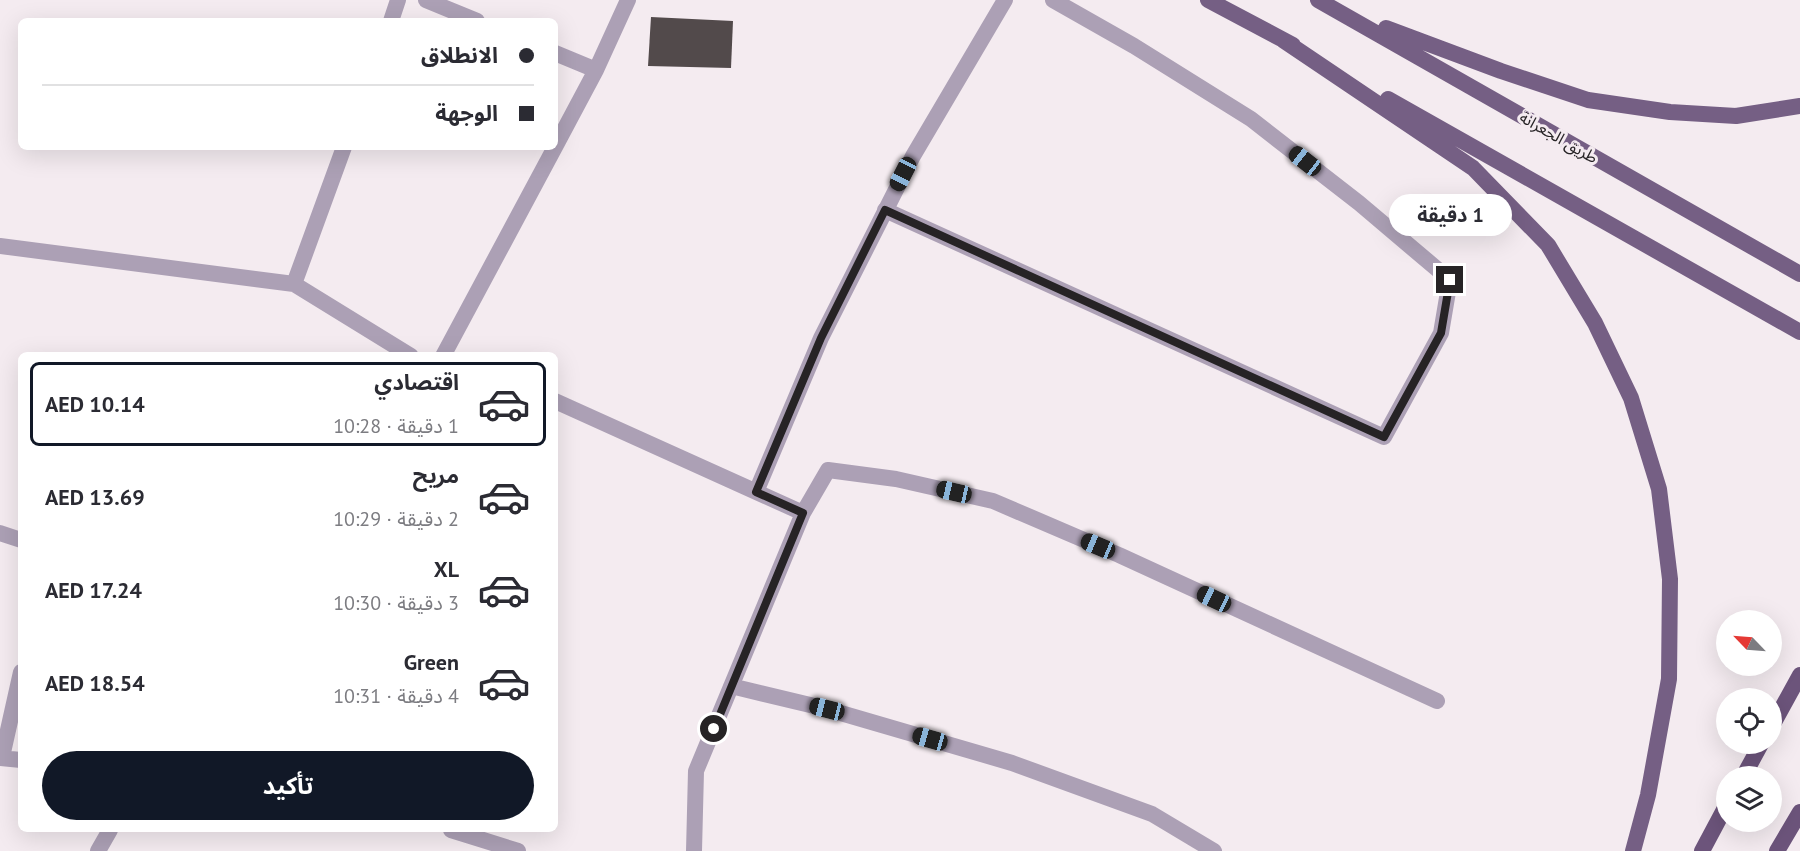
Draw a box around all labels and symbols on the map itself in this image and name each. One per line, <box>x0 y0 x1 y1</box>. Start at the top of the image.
street label: طريق الجعرانة <box>1516 107 1602 168</box>
car <box>1285 143 1325 179</box>
car <box>887 154 919 194</box>
callout: 1 دقيقة <box>1388 193 1512 235</box>
route end <box>1436 266 1463 293</box>
car <box>934 479 974 505</box>
car <box>1078 531 1118 561</box>
car <box>1194 583 1234 615</box>
north arrow <box>1716 610 1782 676</box>
car <box>807 696 847 722</box>
route start <box>700 715 727 742</box>
car <box>910 725 950 753</box>

